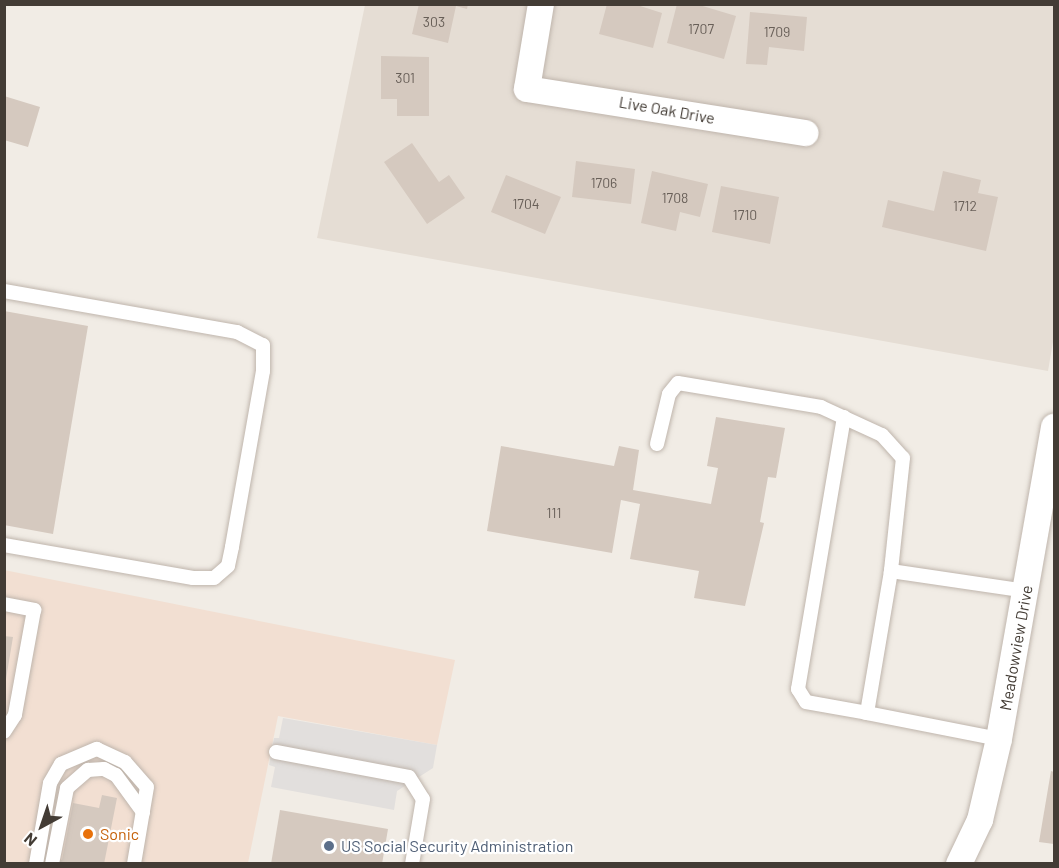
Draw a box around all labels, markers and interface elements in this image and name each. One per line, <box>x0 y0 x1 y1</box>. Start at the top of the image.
house number: 303 <box>423 14 445 30</box>
house number: 1707 <box>688 21 714 37</box>
house number: 1709 <box>764 24 790 40</box>
house number: 301 <box>395 70 415 86</box>
street label: Live Oak Drive <box>618 92 716 128</box>
house number: 1706 <box>591 175 617 191</box>
house number: 1708 <box>662 190 688 206</box>
house number: 1704 <box>512 196 540 212</box>
house number: 1712 <box>953 198 977 214</box>
house number: 1710 <box>733 207 757 223</box>
house number: 111 <box>547 505 561 521</box>
street label: Meadowview Drive <box>996 584 1036 712</box>
north arrow <box>12 796 72 856</box>
place label: Sonic <box>100 824 139 844</box>
marker: Sonic <box>81 827 95 841</box>
text: N <box>20 829 40 851</box>
place label: US Social Security Administration <box>341 836 573 856</box>
marker: US Social Security Administration <box>322 839 336 853</box>

